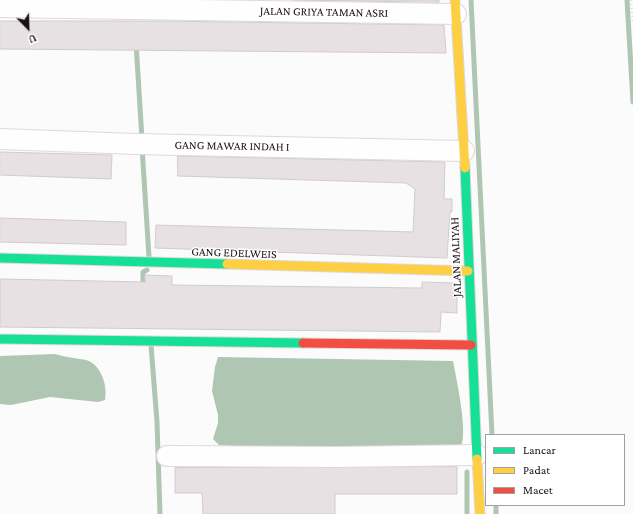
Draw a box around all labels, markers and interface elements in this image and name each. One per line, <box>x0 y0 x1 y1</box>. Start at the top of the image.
street label: JALAN GRIYA TAMAN ASRI <box>260 4 388 20</box>
north arrow <box>8 8 48 48</box>
text: U <box>27 32 38 46</box>
street label: GANG MAWAR INDAH I <box>174 138 290 154</box>
street label: JALAN MALIYAH <box>447 217 465 297</box>
street label: GANG EDELWEIS <box>191 244 277 262</box>
legend <box>485 434 625 506</box>
text: Lancar <box>523 443 556 457</box>
text: Padat <box>523 463 550 477</box>
text: Macet <box>523 483 553 497</box>

